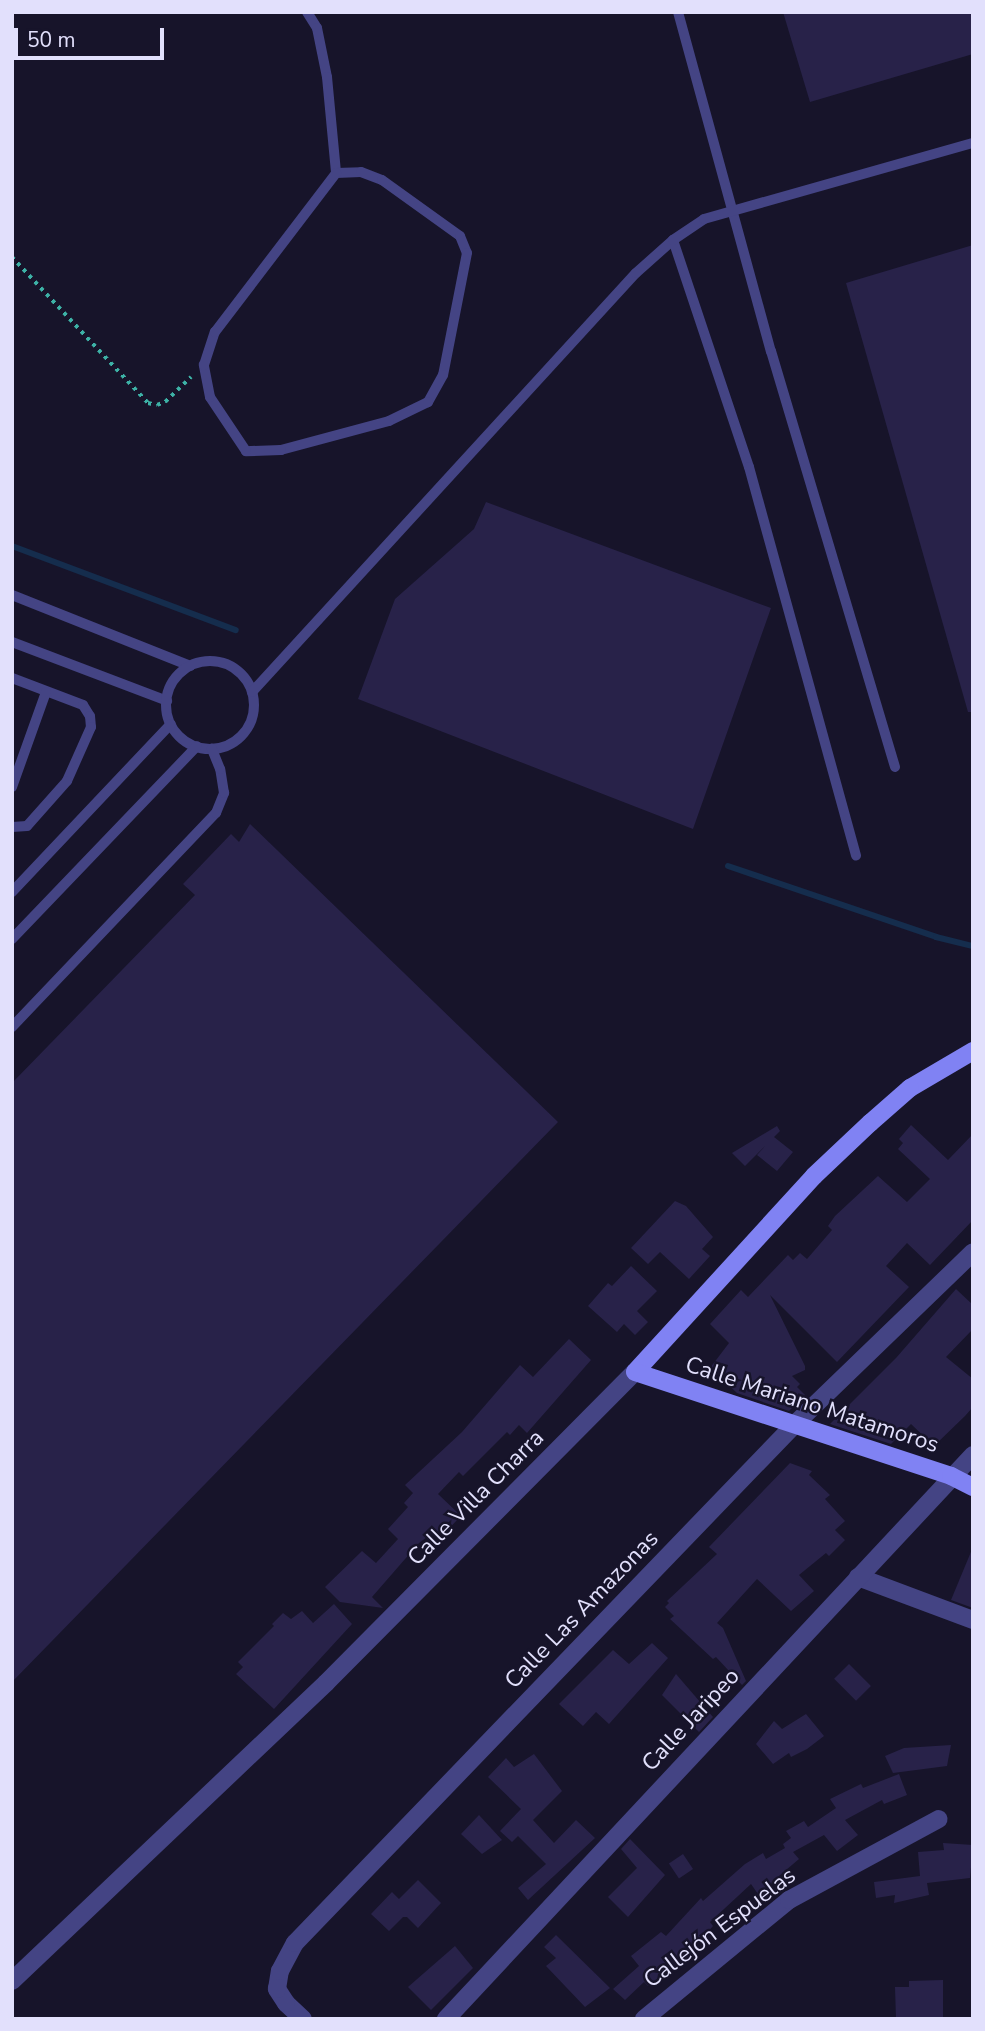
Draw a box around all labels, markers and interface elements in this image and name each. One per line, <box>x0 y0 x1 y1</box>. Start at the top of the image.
scale bar <box>18 14 168 58</box>
text: 50 m <box>27 26 76 54</box>
street label: Calle Mariano Matamoros <box>682 1351 942 1459</box>
street label: Calle Villa Charra <box>402 1424 550 1572</box>
street label: Calle Las Amazonas <box>500 1525 664 1695</box>
street label: Calle Jaripeo <box>636 1663 746 1777</box>
street label: Callejón Espuelas <box>639 1862 801 1994</box>

